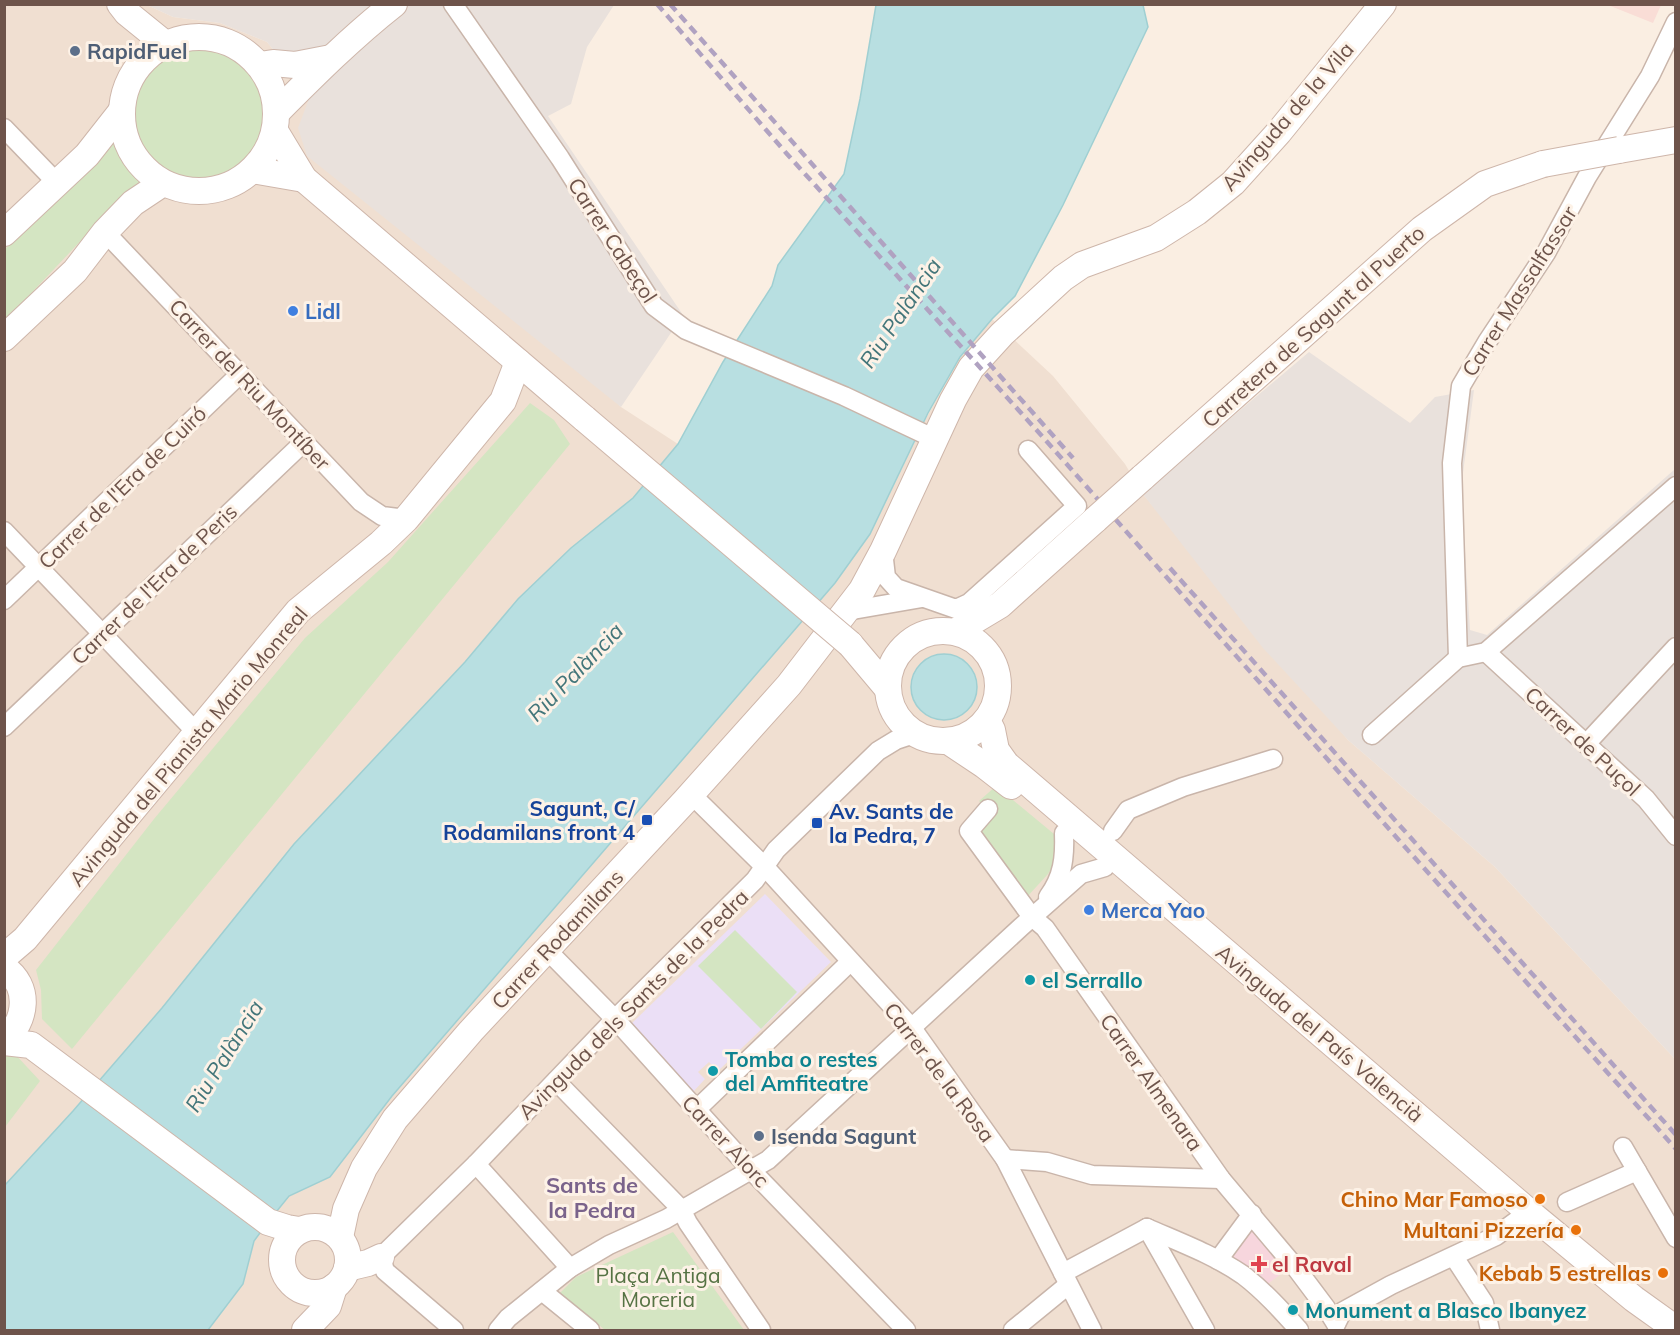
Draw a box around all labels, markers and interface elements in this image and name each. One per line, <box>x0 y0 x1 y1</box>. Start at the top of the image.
street label: Avinguda de la Vila <box>1215 36 1359 196</box>
place label: RapidFuel <box>87 38 187 64</box>
marker: RapidFuel <box>68 44 82 58</box>
street label: Carrer Cabeçol <box>563 173 663 307</box>
street label: Carrer Massalfassar <box>1456 201 1582 381</box>
street label: Carretera de Sagunt al Puerto <box>1197 219 1429 433</box>
water label: Riu Palància <box>853 253 947 373</box>
street label: Carrer del Riu Montíber <box>164 293 336 475</box>
place label: Lidl <box>305 298 341 324</box>
marker: Lidl <box>286 304 300 318</box>
street label: Carrer de l'Era de Cuiró <box>33 400 211 574</box>
street label: Carrer de l'Era de Peris <box>66 498 242 670</box>
street label: Avinguda del Pianista Mario Monreal <box>63 601 313 891</box>
water label: Riu Palància <box>521 617 629 727</box>
street label: Carrer de Puçol <box>1520 681 1646 801</box>
place label: Sagunt, C/ Rodamilans front 4 <box>443 795 636 845</box>
place label: Av. Sants de la Pedra, 7 <box>829 798 954 848</box>
marker: Sagunt, C/ Rodamilans front 4 <box>640 813 654 827</box>
marker: Av. Sants de la Pedra, 7 <box>810 816 824 830</box>
street label: Carrer Rodamilans <box>486 864 628 1014</box>
street label: Avinguda dels Sants de la Pedra <box>512 883 754 1125</box>
place label: Merca Yao <box>1101 897 1205 923</box>
marker: Merca Yao <box>1082 903 1096 917</box>
street label: Avinguda del País Valencià <box>1211 939 1429 1127</box>
place label: el Serrallo <box>1042 967 1143 993</box>
marker: el Serrallo <box>1023 973 1037 987</box>
water label: Riu Palància <box>179 995 269 1117</box>
street label: Carrer de la Rosa <box>879 997 1001 1147</box>
street label: Carrer Almenara <box>1095 1008 1209 1156</box>
place label: Tomba o restes del Amfiteatre <box>725 1046 878 1096</box>
marker: Tomba o restes del Amfiteatre <box>706 1064 720 1078</box>
street label: Carrer Alorc <box>677 1090 775 1192</box>
place label: Isenda Sagunt <box>771 1123 916 1149</box>
marker: Isenda Sagunt <box>752 1129 766 1143</box>
district label: Sants de la Pedra <box>546 1171 638 1224</box>
place label: Chino Mar Famoso <box>1340 1186 1528 1212</box>
marker: Chino Mar Famoso <box>1533 1192 1547 1206</box>
place label: Multani Pizzería <box>1403 1217 1564 1243</box>
marker: Multani Pizzería <box>1569 1223 1583 1237</box>
place label: el Raval <box>1272 1251 1352 1277</box>
marker: el Raval <box>1250 1255 1268 1273</box>
place label: Kebab 5 estrellas <box>1479 1260 1651 1286</box>
park label: Plaça Antiga Moreria <box>595 1262 721 1312</box>
marker: Kebab 5 estrellas <box>1656 1266 1670 1280</box>
place label: Monument a Blasco Ibanyez <box>1305 1297 1587 1323</box>
marker: Monument a Blasco Ibanyez <box>1286 1303 1300 1317</box>

